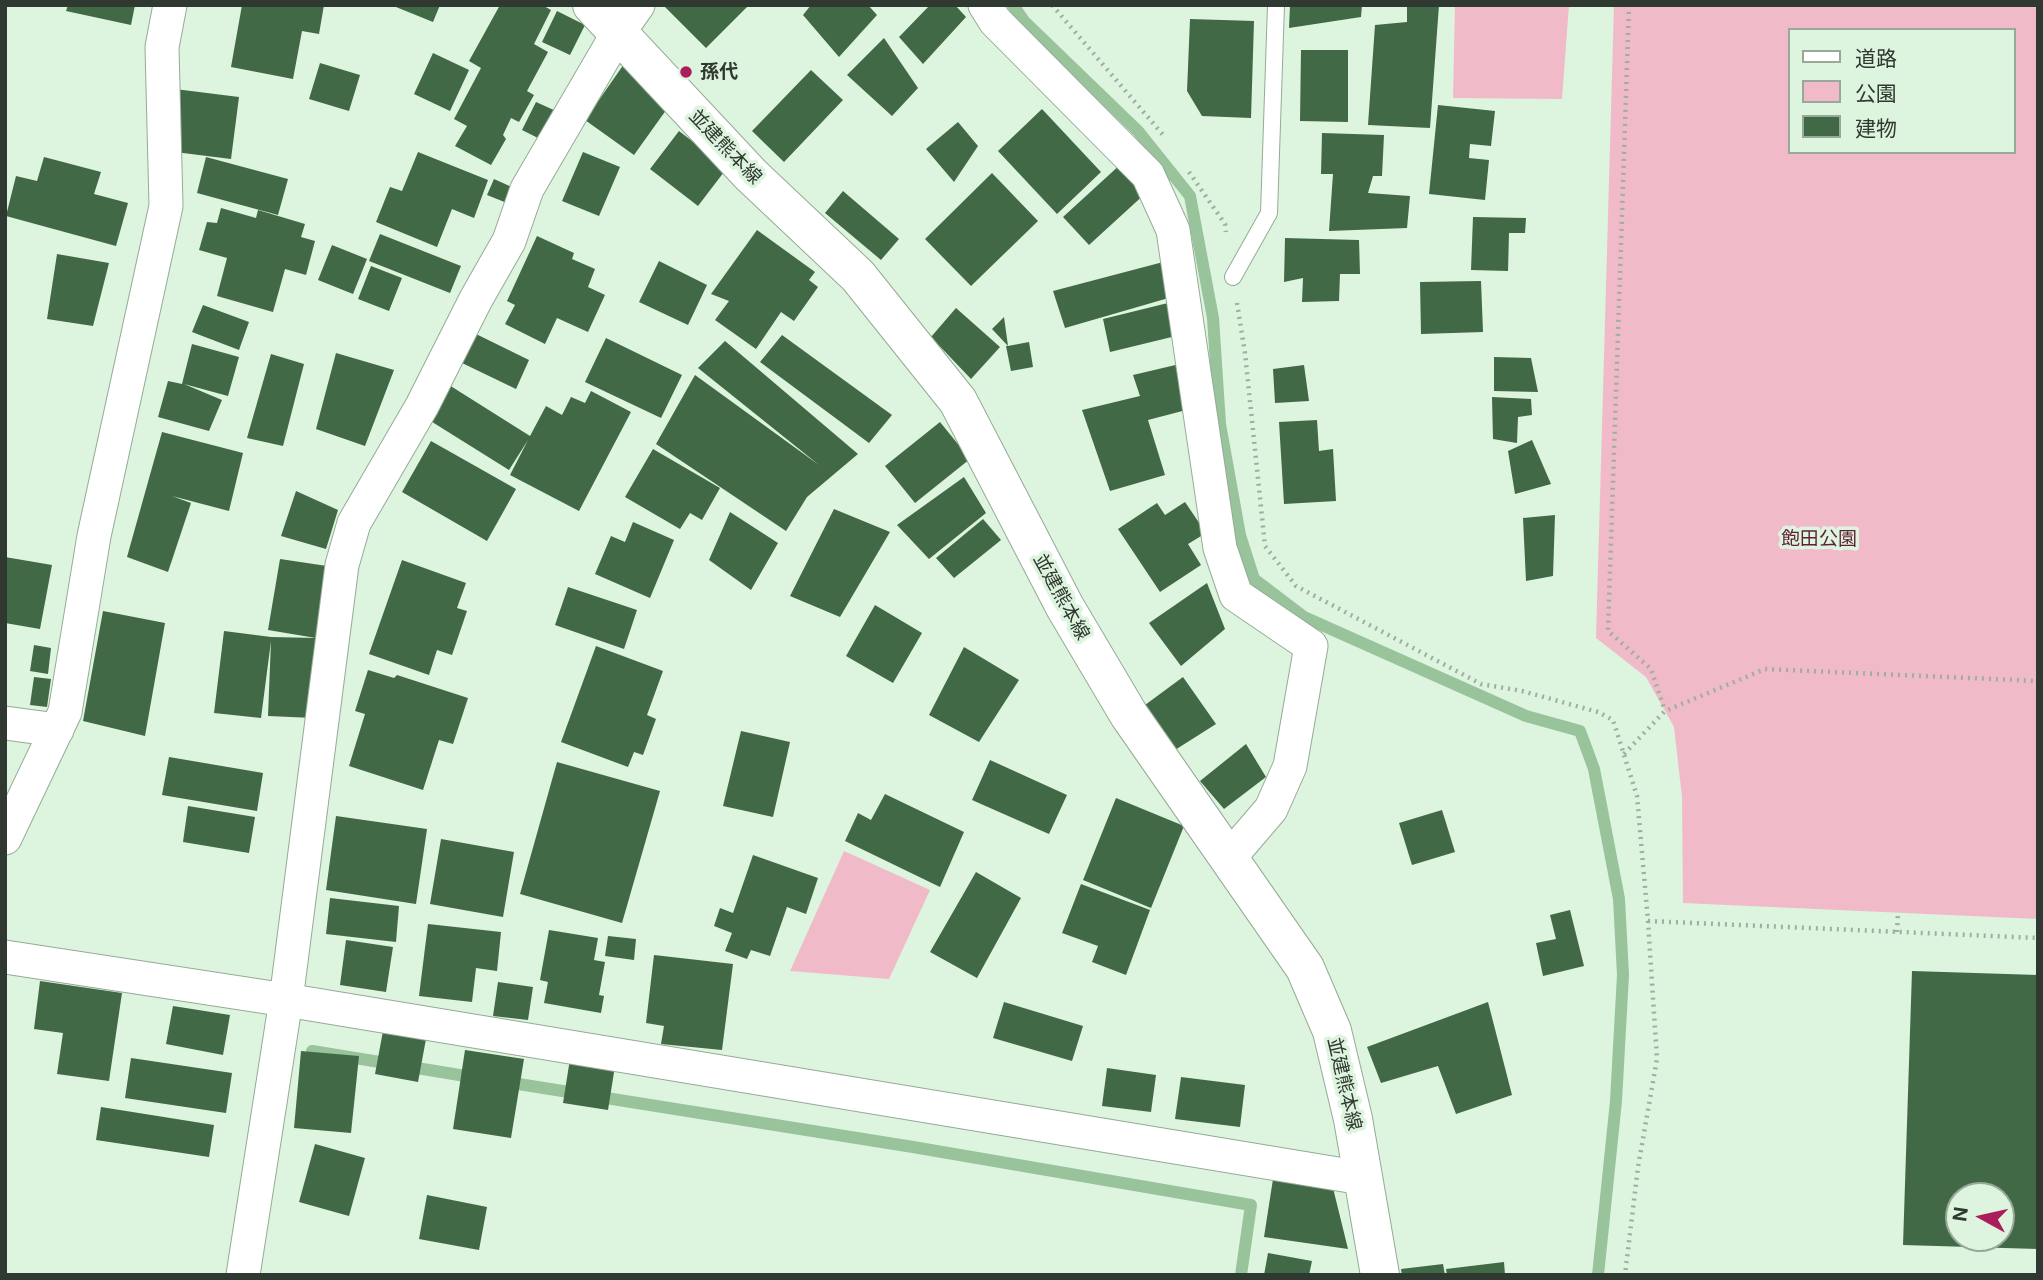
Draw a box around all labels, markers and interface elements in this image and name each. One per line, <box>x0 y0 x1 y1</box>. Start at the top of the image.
legend <box>1787 28 2015 154</box>
text: 道路 <box>1855 46 1897 71</box>
place label: 孫代 <box>700 61 738 83</box>
marker: 孫代 <box>678 64 694 80</box>
text: 公園 <box>1855 81 1897 106</box>
street label: 並建熊本線 <box>684 105 766 189</box>
text: 建物 <box>1855 116 1897 141</box>
park label: 飽田公園 <box>1781 528 1857 550</box>
street label: 並建熊本線 <box>1028 550 1094 644</box>
street label: 並建熊本線 <box>1322 1035 1366 1133</box>
north arrow <box>1945 1182 2015 1252</box>
text: N <box>1948 1206 1973 1223</box>

